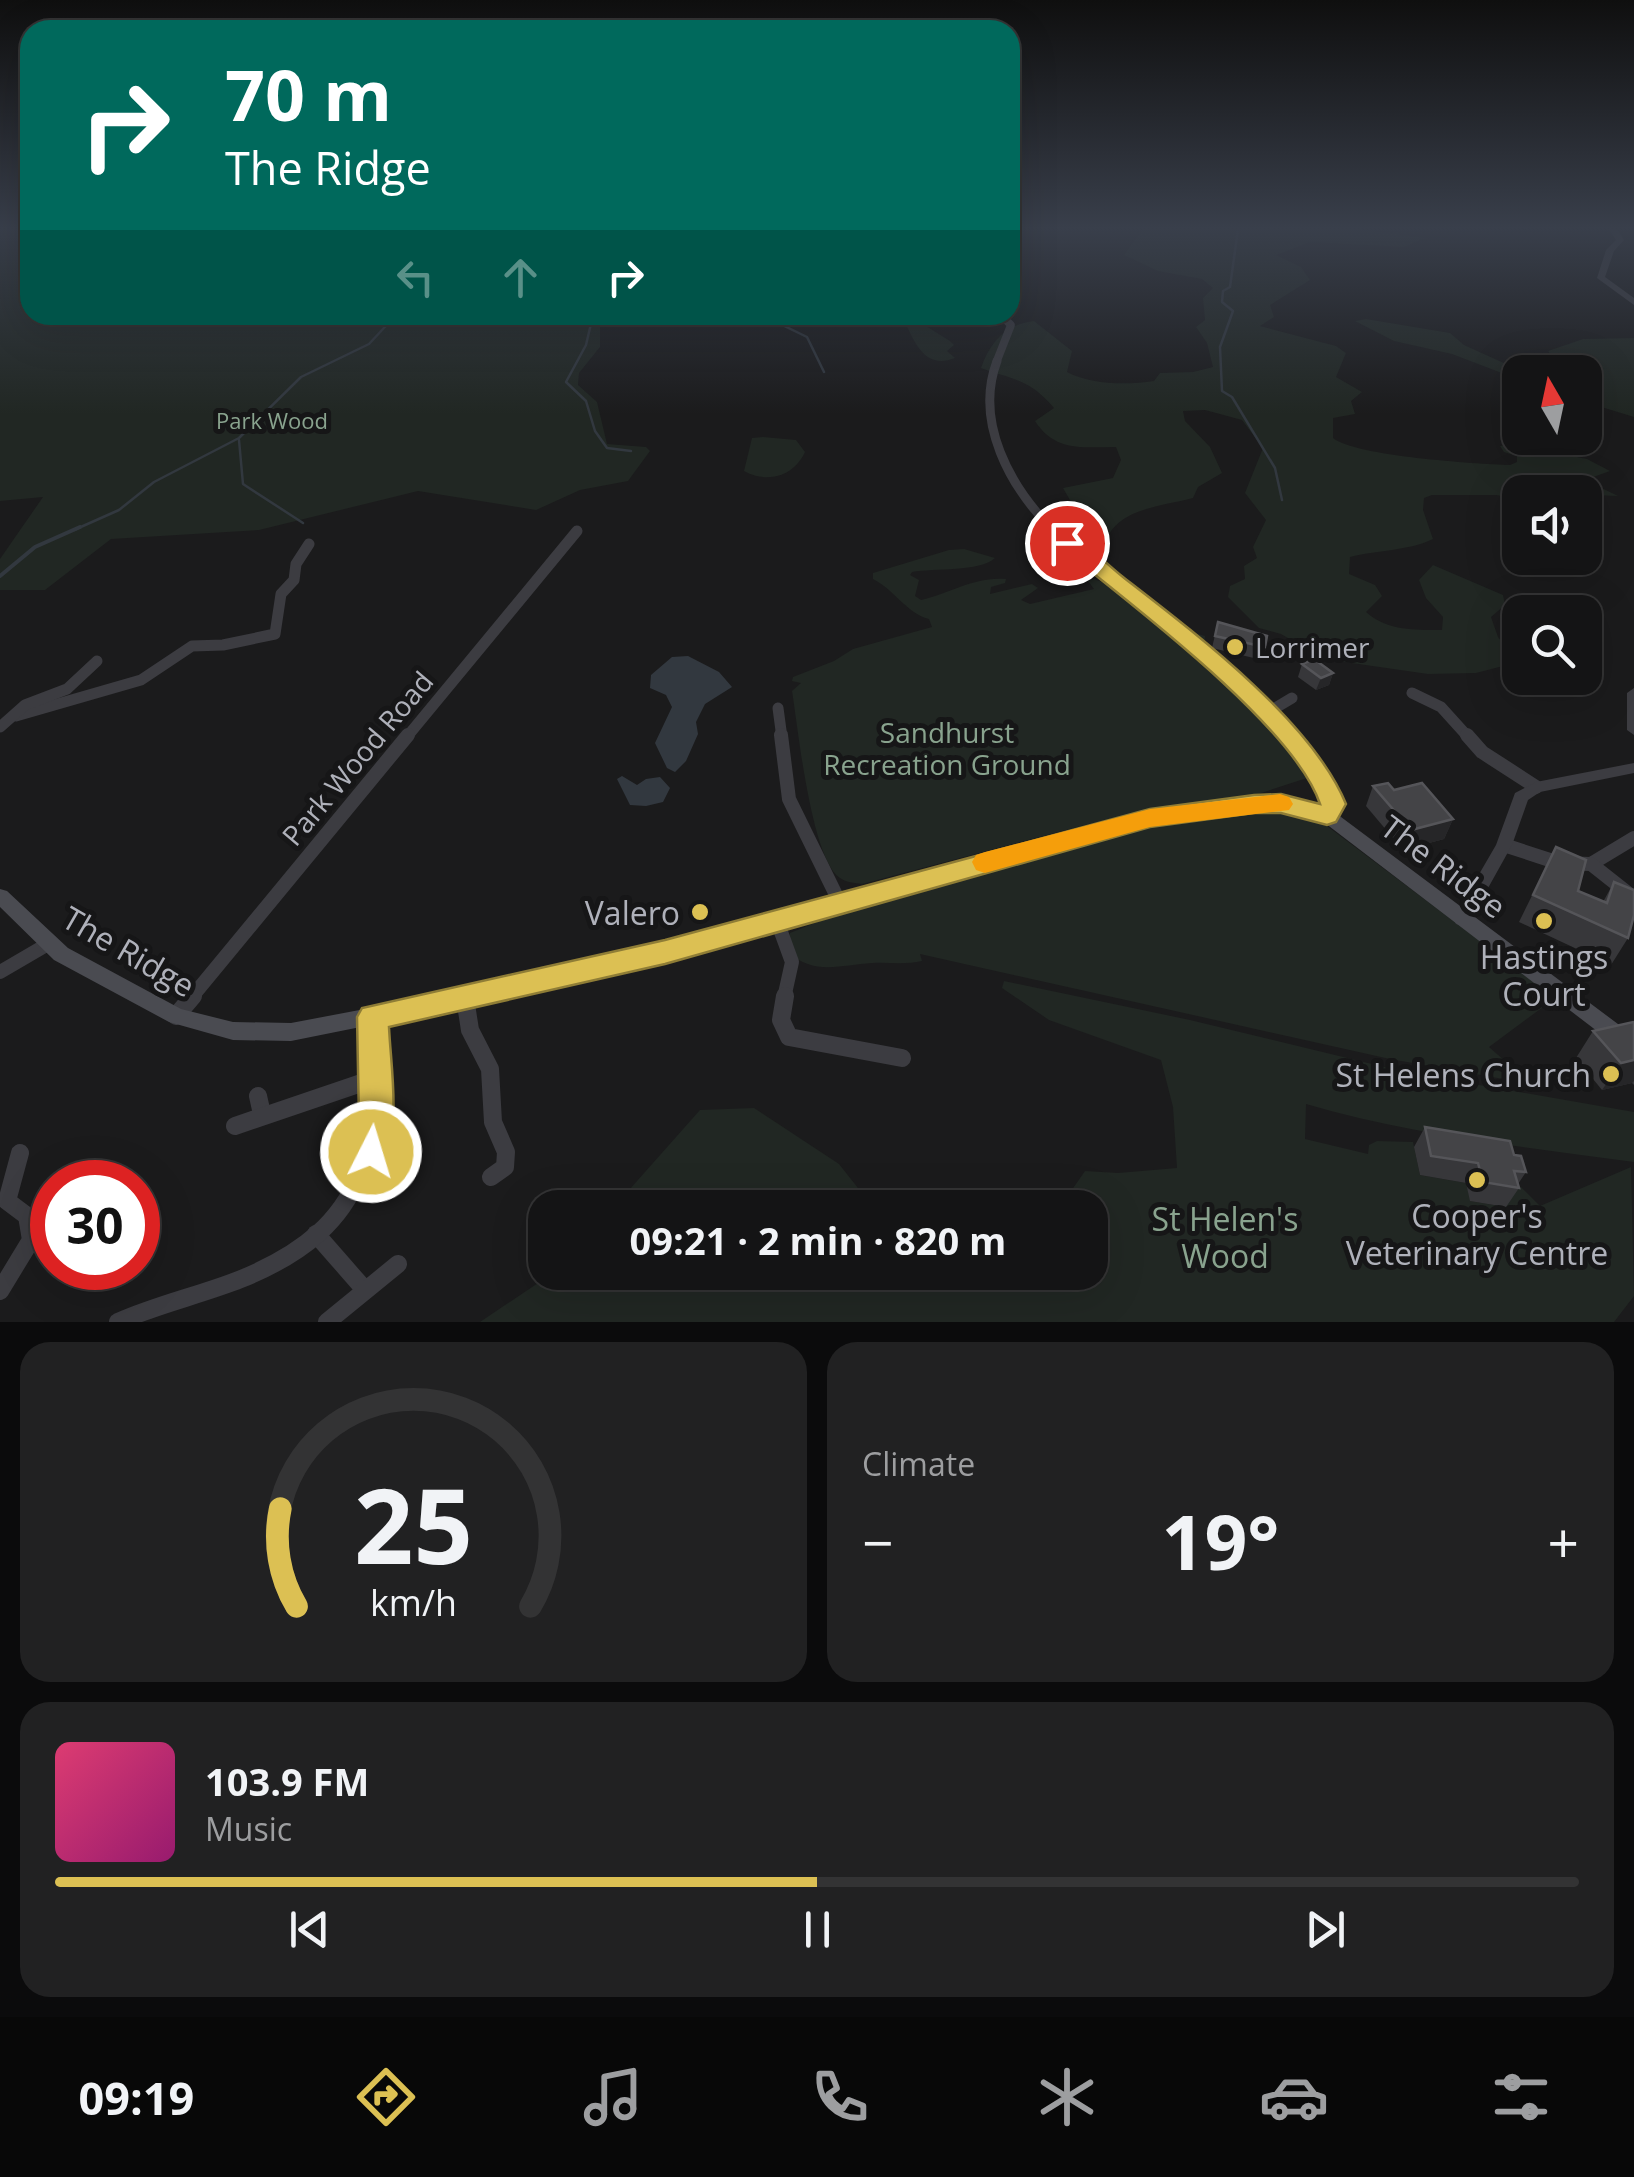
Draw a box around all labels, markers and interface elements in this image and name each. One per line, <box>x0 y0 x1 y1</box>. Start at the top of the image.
text: 70 m <box>225 46 392 142</box>
icon: right <box>60 60 190 190</box>
text: The Ridge <box>225 137 431 198</box>
icon: left <box>388 250 443 305</box>
icon: ahead <box>493 250 548 305</box>
icon: right <box>598 250 653 305</box>
north arrow <box>1502 355 1602 455</box>
map controls <box>1502 355 1602 695</box>
park label: Park Wood <box>216 405 328 435</box>
button: sound <box>1502 475 1602 575</box>
pin <box>1025 501 1110 586</box>
icon: arrive <box>1040 516 1095 571</box>
button: search <box>1502 595 1602 695</box>
place label: Lorrimer <box>1255 628 1370 666</box>
marker: Lorrimer <box>1224 636 1246 658</box>
street label: Park Wood Road <box>273 663 441 853</box>
park label: Sandhurst Recreation Ground <box>823 713 1071 783</box>
street label: The Ridge <box>1373 805 1515 927</box>
place label: Valero <box>585 891 680 934</box>
street label: The Ridge <box>55 896 203 1006</box>
marker: Valero <box>689 901 711 923</box>
marker: Hastings Court <box>1533 910 1555 932</box>
place label: Hastings Court <box>1480 935 1608 1015</box>
place label: St Helens Church <box>1336 1053 1591 1096</box>
marker: St Helens Church <box>1600 1063 1622 1085</box>
position arrow <box>319 1100 423 1204</box>
speed limit sign: 30 <box>30 1160 160 1290</box>
marker: Cooper's Veterinary Centre <box>1466 1169 1488 1191</box>
place label: Cooper's Veterinary Centre <box>1346 1194 1608 1274</box>
park label: St Helen's Wood <box>1152 1197 1298 1277</box>
text: 09:21 · 2 min · 820 m <box>630 1214 1006 1266</box>
text: Climate <box>862 1442 975 1485</box>
text: 25 <box>354 1453 473 1594</box>
text: 19° <box>1162 1490 1279 1592</box>
text: − <box>862 1504 893 1579</box>
text: + <box>1548 1504 1579 1579</box>
text: km/h <box>370 1578 457 1626</box>
text: 103.9 FM <box>205 1755 369 1807</box>
text: Music <box>205 1807 292 1850</box>
icon: previous <box>282 1902 337 1957</box>
icon: pause <box>790 1902 845 1957</box>
icon: next <box>1298 1902 1353 1957</box>
icon: directions <box>351 2062 421 2132</box>
icon: music <box>578 2062 648 2132</box>
icon: phone <box>805 2062 875 2132</box>
icon: climate <box>1032 2062 1102 2132</box>
icon: car <box>1259 2062 1329 2132</box>
icon: filters <box>1486 2062 1556 2132</box>
text: 09:19 <box>78 2067 194 2128</box>

